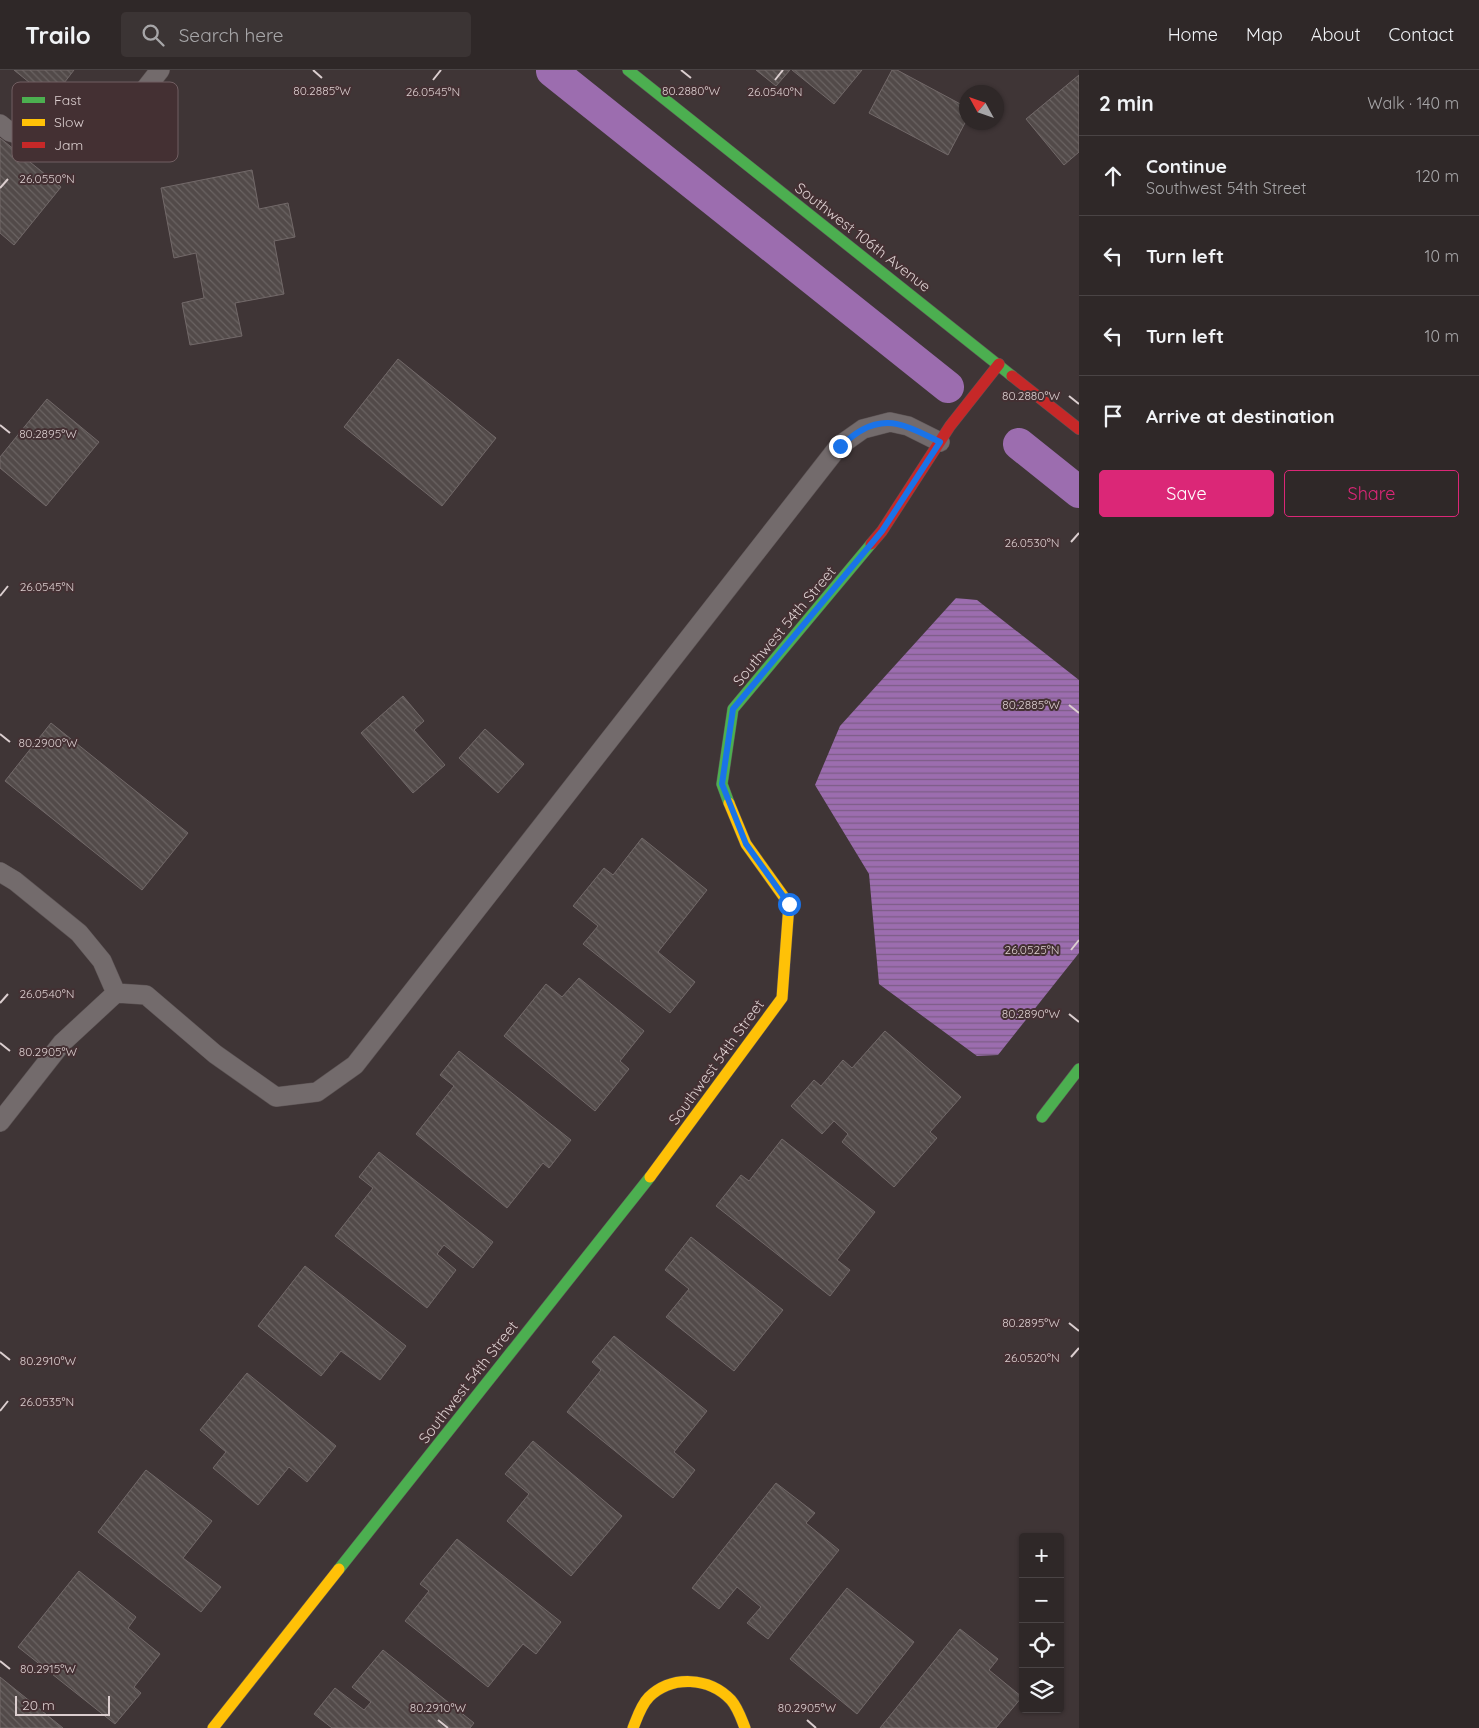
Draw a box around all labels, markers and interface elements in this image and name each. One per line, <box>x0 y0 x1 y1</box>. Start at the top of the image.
search box <box>121 12 471 57</box>
text: Trailo <box>25 20 91 50</box>
icon: search <box>139 21 167 49</box>
text: Search here <box>179 23 284 47</box>
text: Home <box>1168 23 1218 46</box>
text: Map <box>1246 23 1283 46</box>
text: About <box>1311 23 1361 46</box>
text: Contact <box>1389 23 1454 46</box>
legend <box>12 82 178 162</box>
text: 80.2885°W <box>293 83 351 98</box>
text: 80.2880°W <box>662 83 720 98</box>
text: 26.0545°N <box>406 84 460 99</box>
text: 26.0540°N <box>747 84 803 99</box>
north arrow <box>959 85 1004 130</box>
text: 2 min <box>1099 90 1154 116</box>
text: Fast <box>54 91 82 109</box>
text: Walk · 140 m <box>1367 93 1459 113</box>
text: Slow <box>54 113 84 131</box>
text: Jam <box>54 136 83 154</box>
text: Continue <box>1146 154 1227 178</box>
icon: ahead <box>1099 162 1127 190</box>
text: 120 m <box>1416 166 1459 186</box>
text: 26.0550°N <box>19 171 75 186</box>
street label: Southwest 106th Avenue <box>791 178 935 296</box>
text: Southwest 54th Street <box>1146 178 1306 198</box>
icon: left <box>1099 242 1127 270</box>
text: Turn left <box>1146 244 1224 268</box>
text: 10 m <box>1425 246 1459 266</box>
icon: left <box>1099 322 1127 350</box>
text: Turn left <box>1146 324 1224 348</box>
text: 10 m <box>1425 326 1459 346</box>
text: 80.2880°W <box>1002 388 1060 403</box>
icon: arrive <box>1099 402 1127 430</box>
text: Arrive at destination <box>1146 404 1335 428</box>
text: 80.2895°W <box>19 426 77 441</box>
route end <box>829 435 852 458</box>
button: Save <box>1099 470 1274 517</box>
button: Share <box>1284 470 1459 517</box>
text: 26.0530°N <box>1004 535 1060 550</box>
street label: Southwest 54th Street <box>728 562 840 690</box>
text: 26.0545°N <box>20 579 74 594</box>
text: 80.2885°W <box>1002 697 1060 712</box>
text: 80.2900°W <box>19 735 78 750</box>
route start <box>778 893 801 916</box>
text: 26.0525°N <box>1005 942 1059 957</box>
text: 26.0540°N <box>19 986 75 1001</box>
street label: Southwest 54th Street <box>664 996 768 1128</box>
text: 80.2890°W <box>1002 1006 1061 1021</box>
text: 80.2905°W <box>19 1044 78 1059</box>
text: 80.2895°W <box>1002 1315 1060 1330</box>
street label: Southwest 54th Street <box>414 1317 522 1447</box>
text: 26.0520°N <box>1004 1350 1060 1365</box>
text: 80.2910°W <box>20 1353 77 1368</box>
text: 26.0535°N <box>20 1394 74 1409</box>
map controls <box>1019 1533 1064 1713</box>
button: + <box>1019 1533 1064 1578</box>
button: − <box>1019 1578 1064 1623</box>
button: locate <box>1019 1623 1064 1668</box>
text: 80.2915°W <box>20 1661 76 1676</box>
button: layers <box>1019 1668 1064 1713</box>
scale bar <box>15 1693 110 1716</box>
text: 20 m <box>22 1696 55 1714</box>
text: 80.2910°W <box>410 1700 467 1715</box>
text: 80.2905°W <box>778 1700 837 1715</box>

